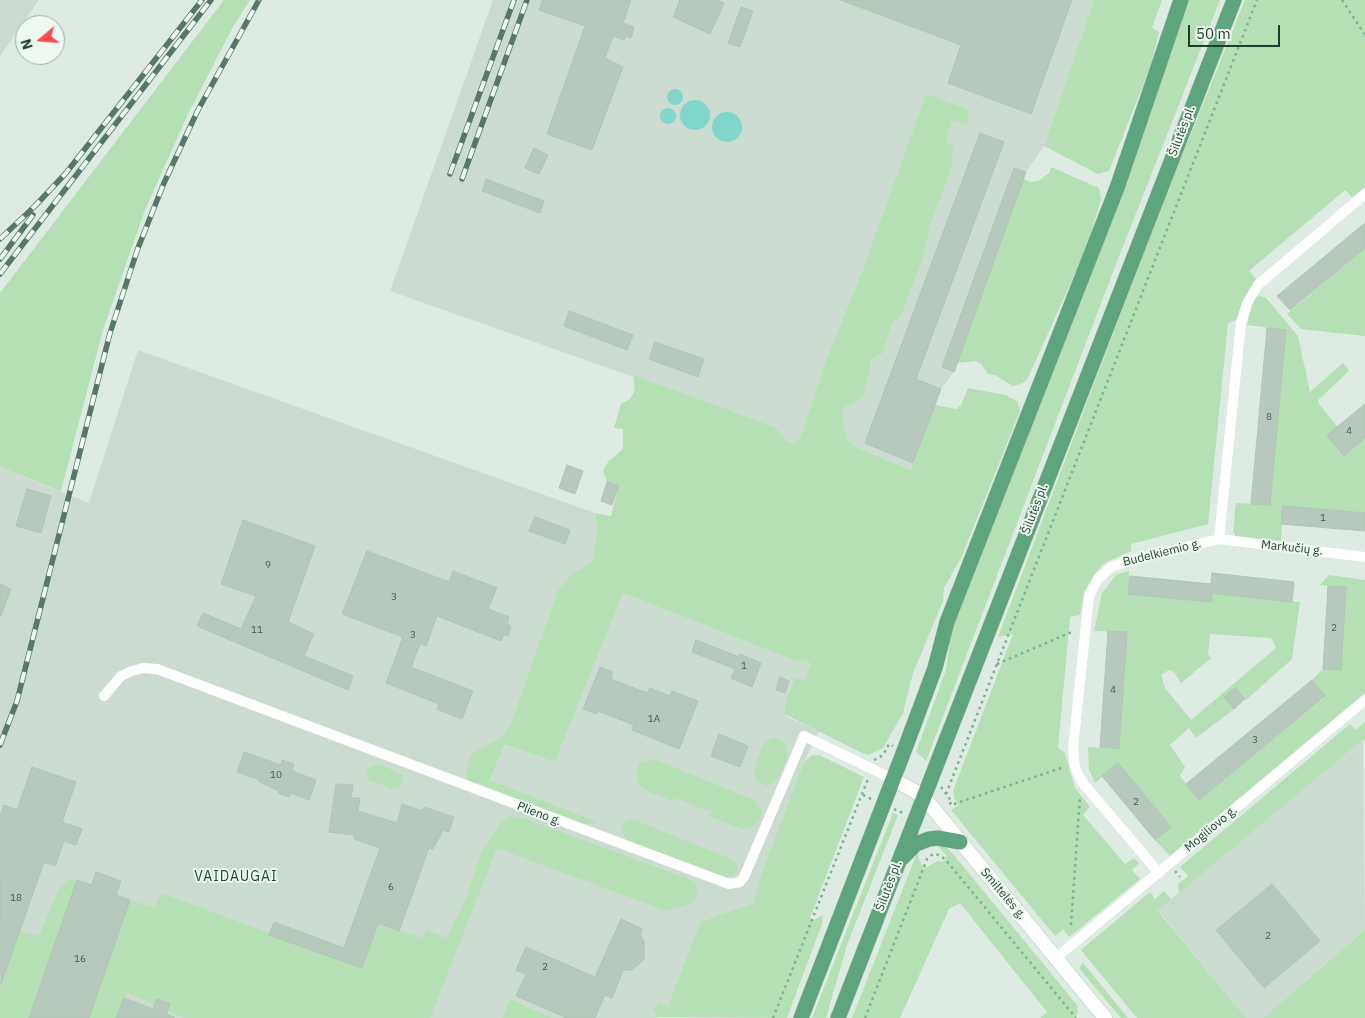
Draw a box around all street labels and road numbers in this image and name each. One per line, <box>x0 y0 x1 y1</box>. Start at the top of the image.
street label: Šilutės pl. <box>1166 104 1198 158</box>
street label: Šilutės pl. <box>1019 482 1051 536</box>
street label: Budelkiemio g. <box>1121 536 1203 570</box>
street label: Markučių g. <box>1260 538 1324 558</box>
street label: Plieno g. <box>515 799 563 829</box>
street label: Mogiliovo g. <box>1182 803 1240 855</box>
street label: Šilutės pl. <box>873 859 905 913</box>
street label: Smiltelės g. <box>977 865 1029 923</box>

